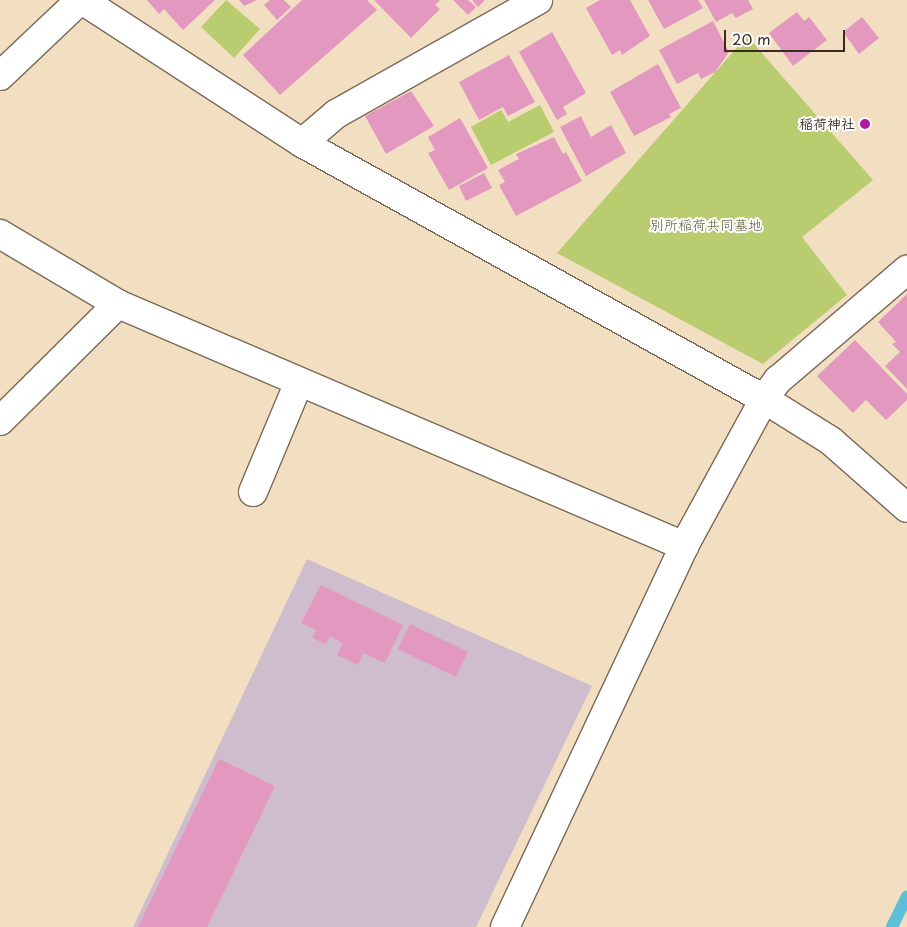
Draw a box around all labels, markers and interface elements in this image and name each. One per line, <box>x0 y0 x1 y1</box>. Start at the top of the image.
scale bar <box>727 20 848 52</box>
text: 20 m <box>732 27 771 50</box>
place label: 稲荷神社 <box>799 116 855 132</box>
marker: 稲荷神社 <box>859 118 871 130</box>
park label: 別所稲荷共同墓地 <box>650 217 762 233</box>

